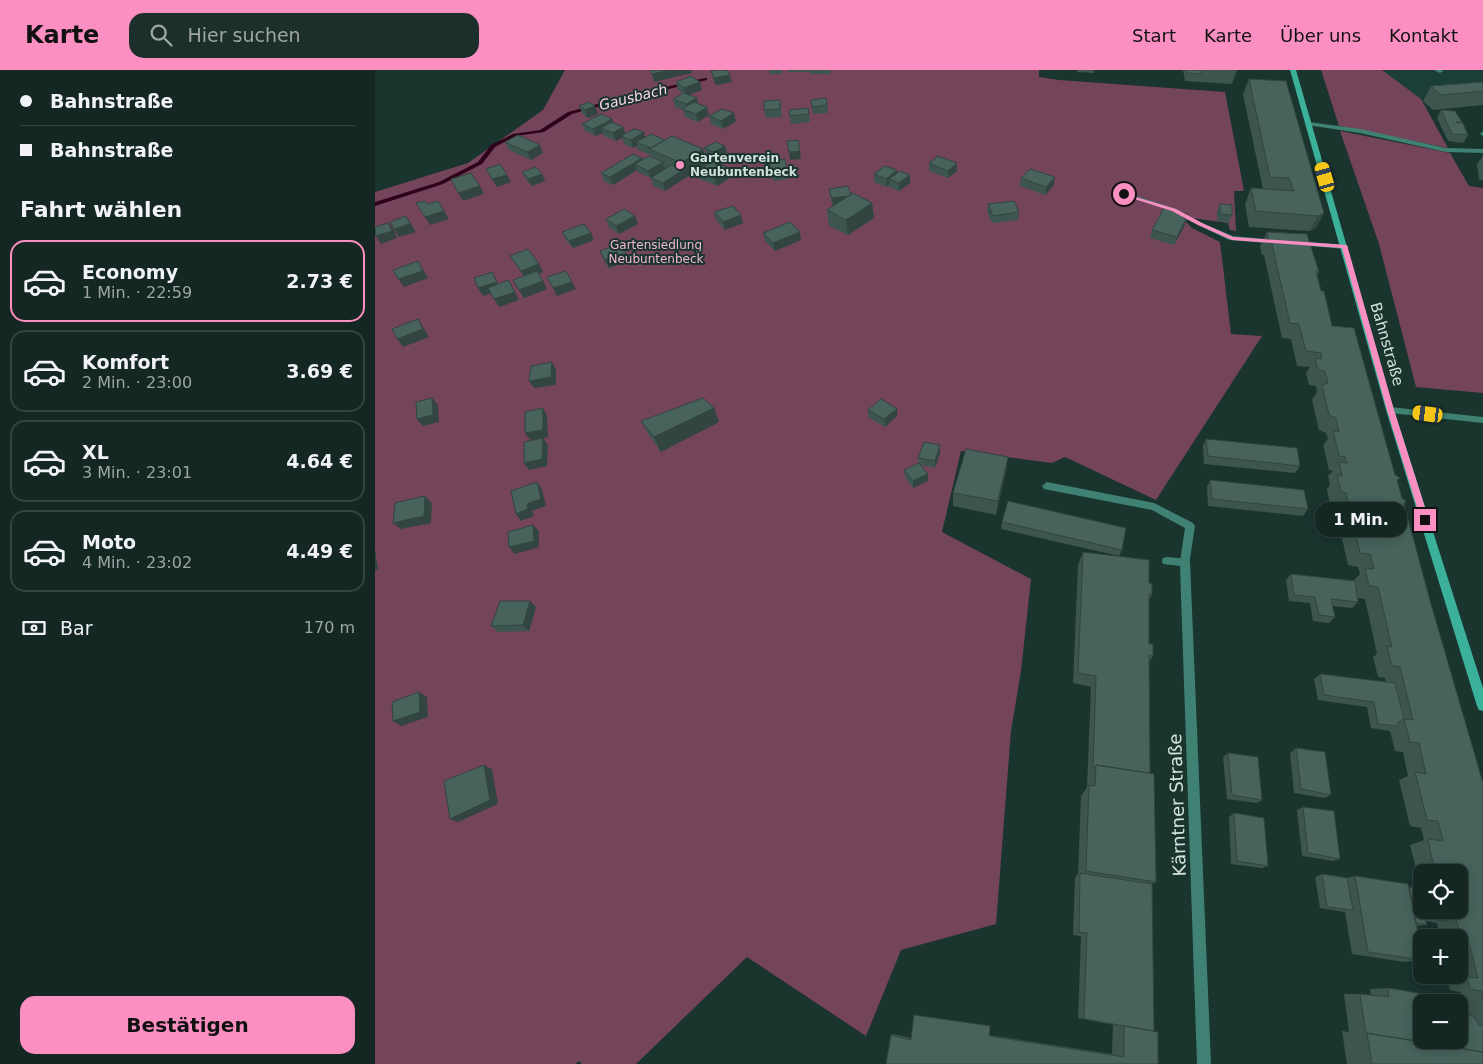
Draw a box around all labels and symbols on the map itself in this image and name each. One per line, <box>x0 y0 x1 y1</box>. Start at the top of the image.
water label: Gausbach <box>597 81 669 113</box>
place label: Gartenverein Neubuntenbeck <box>690 151 798 179</box>
marker: Gartenverein Neubuntenbeck <box>674 159 686 171</box>
car <box>1313 161 1336 193</box>
route start <box>1113 183 1135 205</box>
park label: Gartensiedlung Neubuntenbeck <box>608 238 704 266</box>
street label: Bahnstraße <box>1366 300 1408 388</box>
car <box>1412 405 1443 423</box>
callout: 1 Min. <box>1315 502 1407 538</box>
route end <box>1414 509 1436 531</box>
street label: Kärntner Straße <box>1164 733 1190 877</box>

